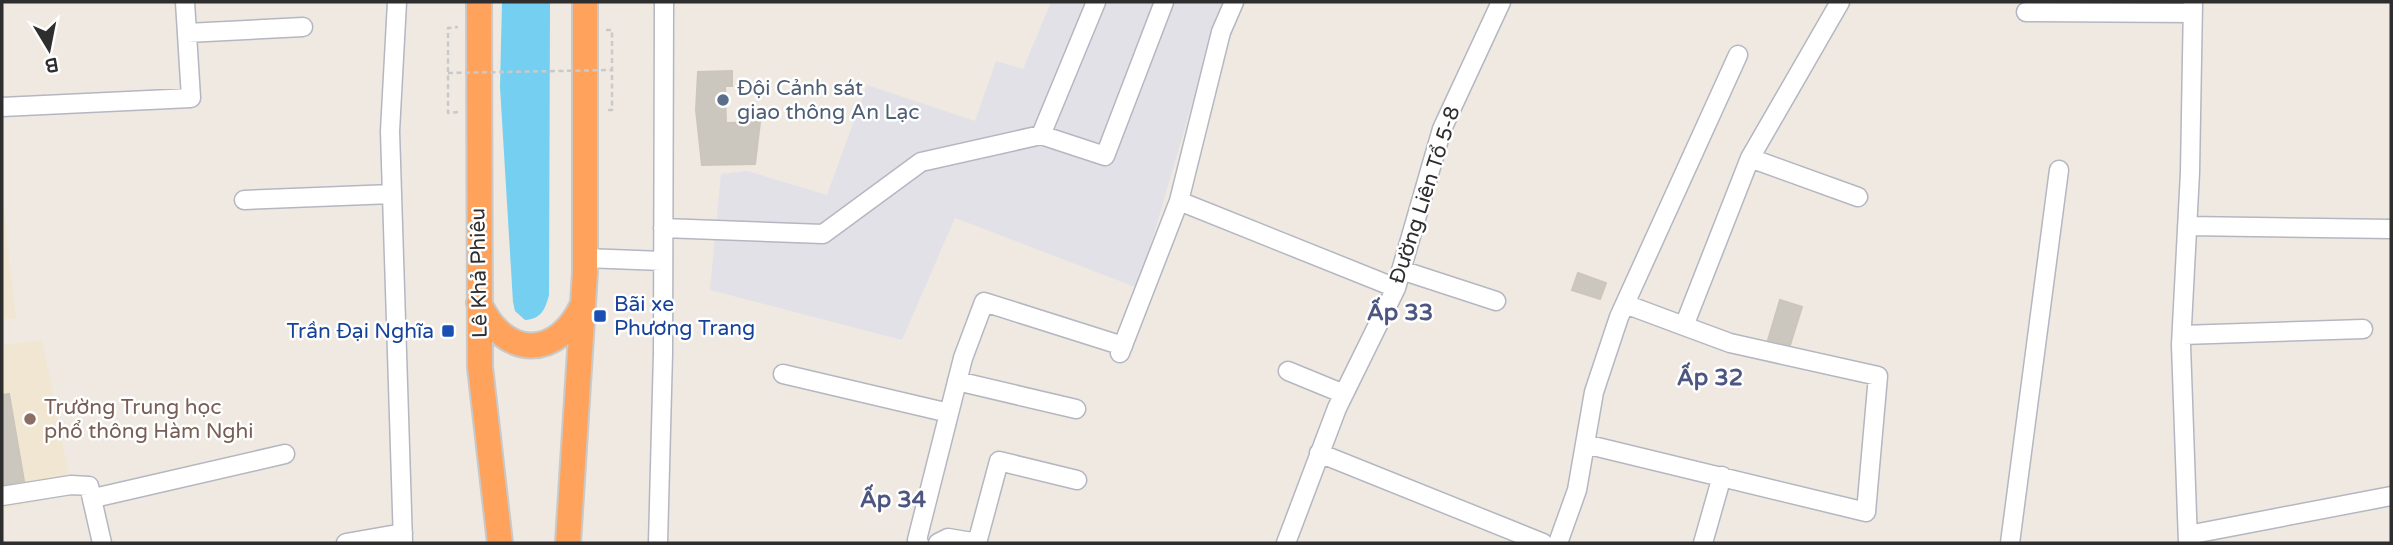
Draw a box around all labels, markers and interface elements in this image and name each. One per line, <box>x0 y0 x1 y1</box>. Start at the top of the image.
north arrow <box>14 14 84 84</box>
text: B <box>43 53 60 77</box>
place label: Đội Cảnh sát giao thông An Lạc <box>737 76 919 125</box>
marker: Đội Cảnh sát giao thông An Lạc <box>715 92 731 108</box>
street label: Đường Liên Tổ 5-8 <box>1385 103 1465 287</box>
street label: Lê Khả Phiêu <box>465 208 493 338</box>
place label: Bãi xe Phương Trang <box>614 292 755 341</box>
district label: Ấp 33 <box>1367 297 1433 327</box>
marker: Bãi xe Phương Trang <box>592 308 608 324</box>
place label: Trần Đại Nghĩa <box>287 319 434 344</box>
marker: Trần Đại Nghĩa <box>440 323 456 339</box>
district label: Ấp 32 <box>1677 362 1743 392</box>
place label: Trường Trung học phổ thông Hàm Nghi <box>44 395 254 444</box>
marker: Trường Trung học phổ thông Hàm Nghi <box>22 411 38 427</box>
district label: Ấp 34 <box>860 484 927 514</box>

